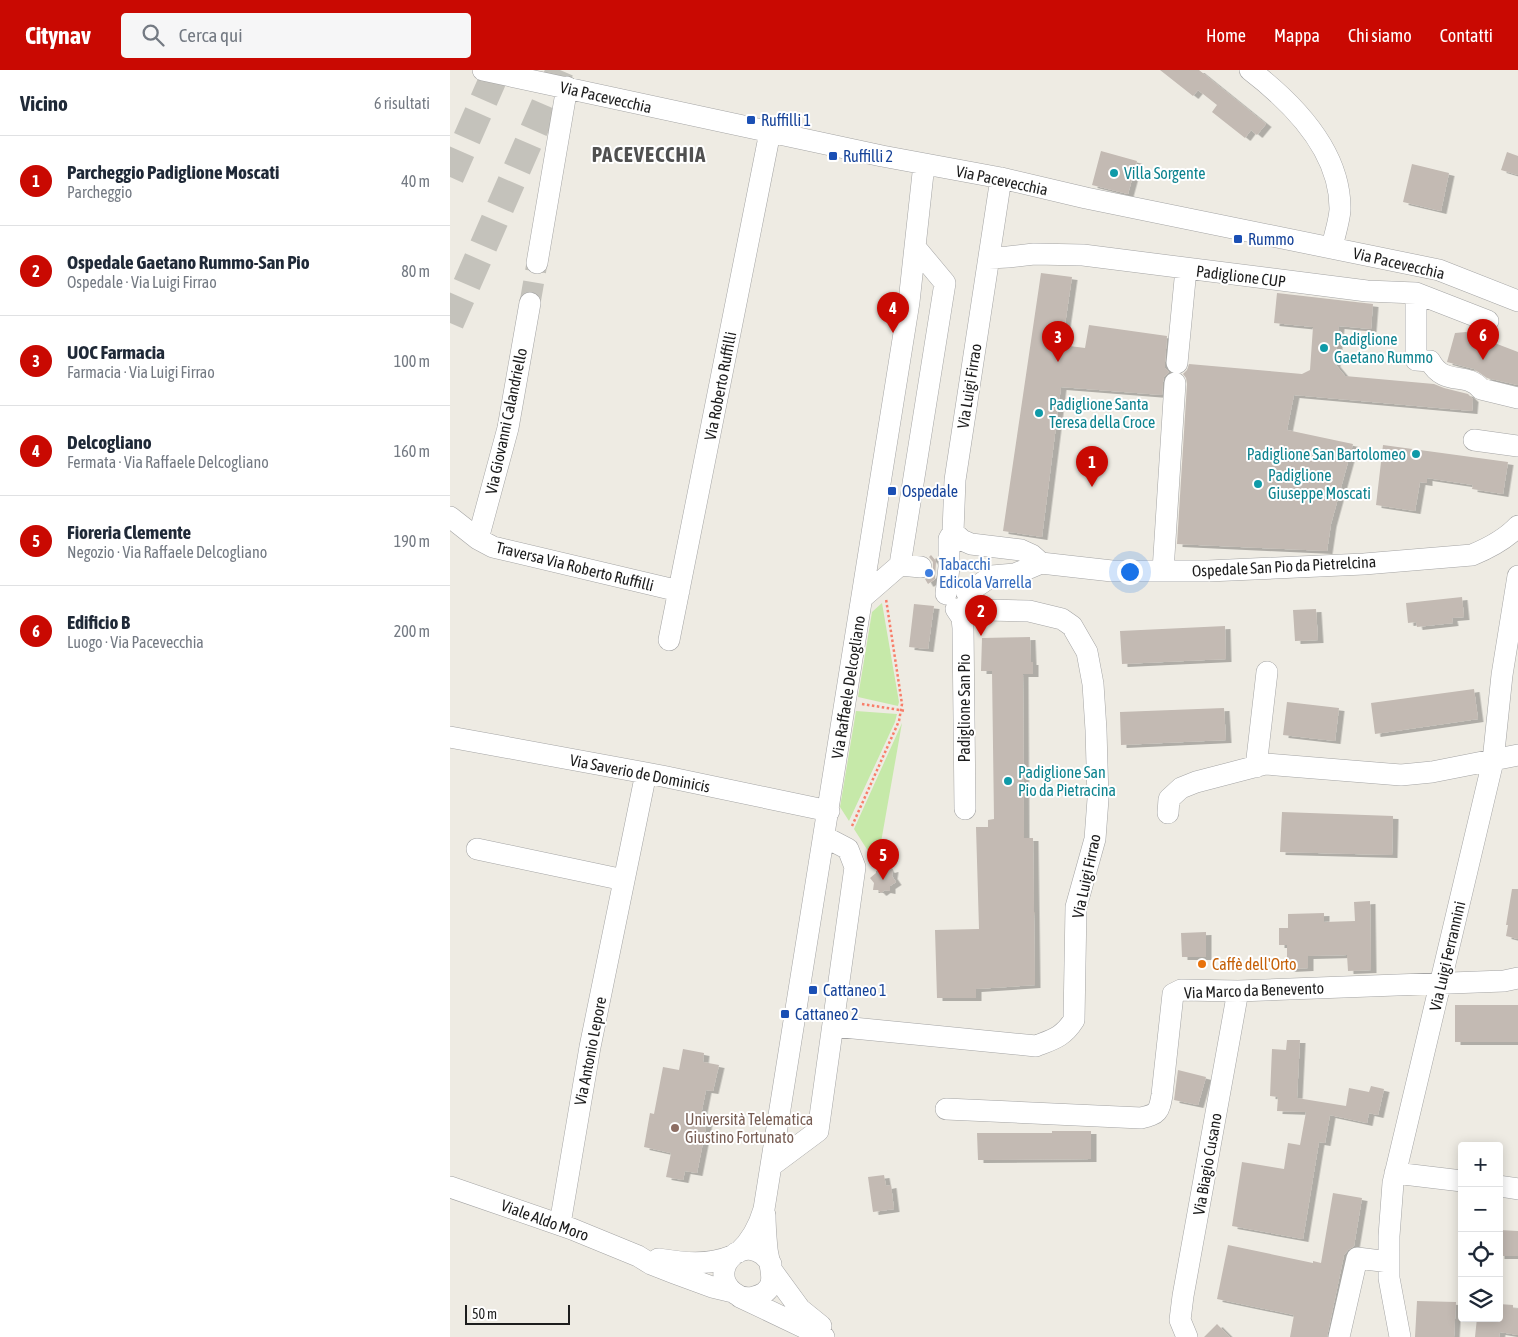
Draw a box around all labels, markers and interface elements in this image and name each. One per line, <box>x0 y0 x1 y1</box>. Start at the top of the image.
search box <box>121 13 471 58</box>
icon: search <box>139 21 167 49</box>
text: Citynav <box>25 22 91 49</box>
text: Cerca qui <box>179 24 243 46</box>
text: Home <box>1206 25 1246 46</box>
text: Mappa <box>1274 25 1320 46</box>
text: Chi siamo <box>1348 25 1412 46</box>
text: Contatti <box>1440 25 1493 46</box>
street label: Via Pacevecchia <box>558 78 654 116</box>
text: Vicino <box>20 91 68 115</box>
text: 6 risultati <box>374 94 430 112</box>
place label: Ruffilli 1 <box>761 111 811 129</box>
marker: Ruffilli 1 <box>745 114 757 126</box>
district label: PACEVECCHIA <box>592 142 706 166</box>
place label: Ruffilli 2 <box>843 147 893 165</box>
marker: Ruffilli 2 <box>827 150 839 162</box>
text: Parcheggio Padiglione Moscati <box>67 161 279 183</box>
street label: Via Pacevecchia <box>954 161 1050 199</box>
place label: Villa Sorgente <box>1124 164 1205 183</box>
marker: Villa Sorgente <box>1108 167 1120 179</box>
text: 1 <box>32 172 40 190</box>
text: 40 m <box>401 172 430 190</box>
text: Parcheggio <box>67 183 132 201</box>
place label: Rummo <box>1248 230 1294 248</box>
marker: Rummo <box>1232 233 1244 245</box>
street label: Via Pacevecchia <box>1351 244 1447 282</box>
text: Ospedale Gaetano Rummo-San Pio <box>67 251 310 273</box>
text: 2 <box>32 262 40 280</box>
text: 80 m <box>401 262 430 280</box>
street label: Padiglione CUP <box>1195 262 1287 291</box>
text: Ospedale · Via Luigi Firrao <box>67 273 217 291</box>
pin: 4 <box>877 292 909 333</box>
pin: 6 <box>1467 319 1499 360</box>
pin: 3 <box>1042 321 1074 362</box>
street label: Via Roberto Ruffilli <box>701 330 739 442</box>
place label: Padiglione Gaetano Rummo <box>1334 330 1433 366</box>
text: UOC Farmacia <box>67 341 165 363</box>
street label: Via Luigi Firrao <box>953 342 986 430</box>
marker: Padiglione Gaetano Rummo <box>1318 342 1330 354</box>
street label: Via Giovanni Calandriello <box>482 346 530 496</box>
text: 3 <box>32 352 40 370</box>
text: 100 m <box>394 352 430 370</box>
text: Farmacia · Via Luigi Firrao <box>67 363 215 381</box>
place label: Padiglione Santa Teresa della Croce <box>1049 395 1155 431</box>
marker: Padiglione Santa Teresa della Croce <box>1033 407 1045 419</box>
text: Delcogliano <box>67 431 152 453</box>
text: 4 <box>32 442 40 460</box>
text: 160 m <box>394 442 430 460</box>
place label: Padiglione San Bartolomeo <box>1247 445 1406 464</box>
pin: 1 <box>1076 446 1108 487</box>
marker: Padiglione San Bartolomeo <box>1410 448 1422 460</box>
text: Fermata · Via Raffaele Delcogliano <box>67 453 269 471</box>
place label: Padiglione Giuseppe Moscati <box>1268 466 1371 503</box>
marker: Padiglione Giuseppe Moscati <box>1252 478 1264 490</box>
place label: Ospedale <box>902 482 958 501</box>
marker: Ospedale <box>886 485 898 497</box>
text: Fioreria Clemente <box>67 521 191 543</box>
text: 5 <box>32 532 40 550</box>
text: 190 m <box>394 532 430 550</box>
street label: Traversa Via Roberto Ruffilli <box>494 538 656 594</box>
text: Negozio · Via Raffaele Delcogliano <box>67 543 267 561</box>
street label: Ospedale San Pio da Pietrelcina <box>1191 552 1377 581</box>
place label: Tabacchi Edicola Varrella <box>939 555 1032 591</box>
your location <box>1117 559 1143 585</box>
marker: Tabacchi Edicola Varrella <box>923 567 935 579</box>
pin: 2 <box>965 595 997 636</box>
text: Edificio B <box>67 611 130 633</box>
street label: Via Raffaele Delcogliano <box>828 614 869 760</box>
text: 6 <box>32 622 40 640</box>
text: 200 m <box>394 622 430 640</box>
text: Luogo · Via Pacevecchia <box>67 633 204 651</box>
street label: Padiglione San Pio <box>955 654 974 762</box>
street label: Via Saverio de Dominicis <box>568 751 712 795</box>
place label: Padiglione San Pio da Pietracina <box>1018 763 1116 799</box>
marker: Padiglione San Pio da Pietracina <box>1002 775 1014 787</box>
street label: Via Luigi Firrao <box>1068 832 1105 920</box>
pin: 5 <box>867 839 899 880</box>
street label: Via Luigi Ferrannini <box>1426 899 1469 1013</box>
place label: Caffè dell'Orto <box>1212 955 1297 973</box>
marker: Caffè dell'Orto <box>1196 958 1208 970</box>
street label: Via Marco da Benevento <box>1184 979 1324 1001</box>
place label: Cattaneo 1 <box>823 981 886 999</box>
marker: Cattaneo 1 <box>807 984 819 996</box>
street label: Via Antonio Lepore <box>571 995 610 1107</box>
place label: Cattaneo 2 <box>795 1005 858 1023</box>
marker: Cattaneo 2 <box>779 1008 791 1020</box>
place label: Università Telematica Giustino Fortunato <box>685 1110 813 1146</box>
street label: Via Biagio Cusano <box>1189 1112 1226 1217</box>
marker: Università Telematica Giustino Fortunato <box>669 1122 681 1134</box>
map controls <box>1458 1142 1503 1322</box>
button: + <box>1458 1142 1503 1187</box>
button: − <box>1458 1187 1503 1232</box>
street label: Viale Aldo Moro <box>499 1196 591 1244</box>
button: locate <box>1458 1232 1503 1277</box>
button: layers <box>1458 1277 1503 1322</box>
scale bar <box>465 1302 570 1325</box>
text: 50 m <box>472 1306 497 1322</box>

